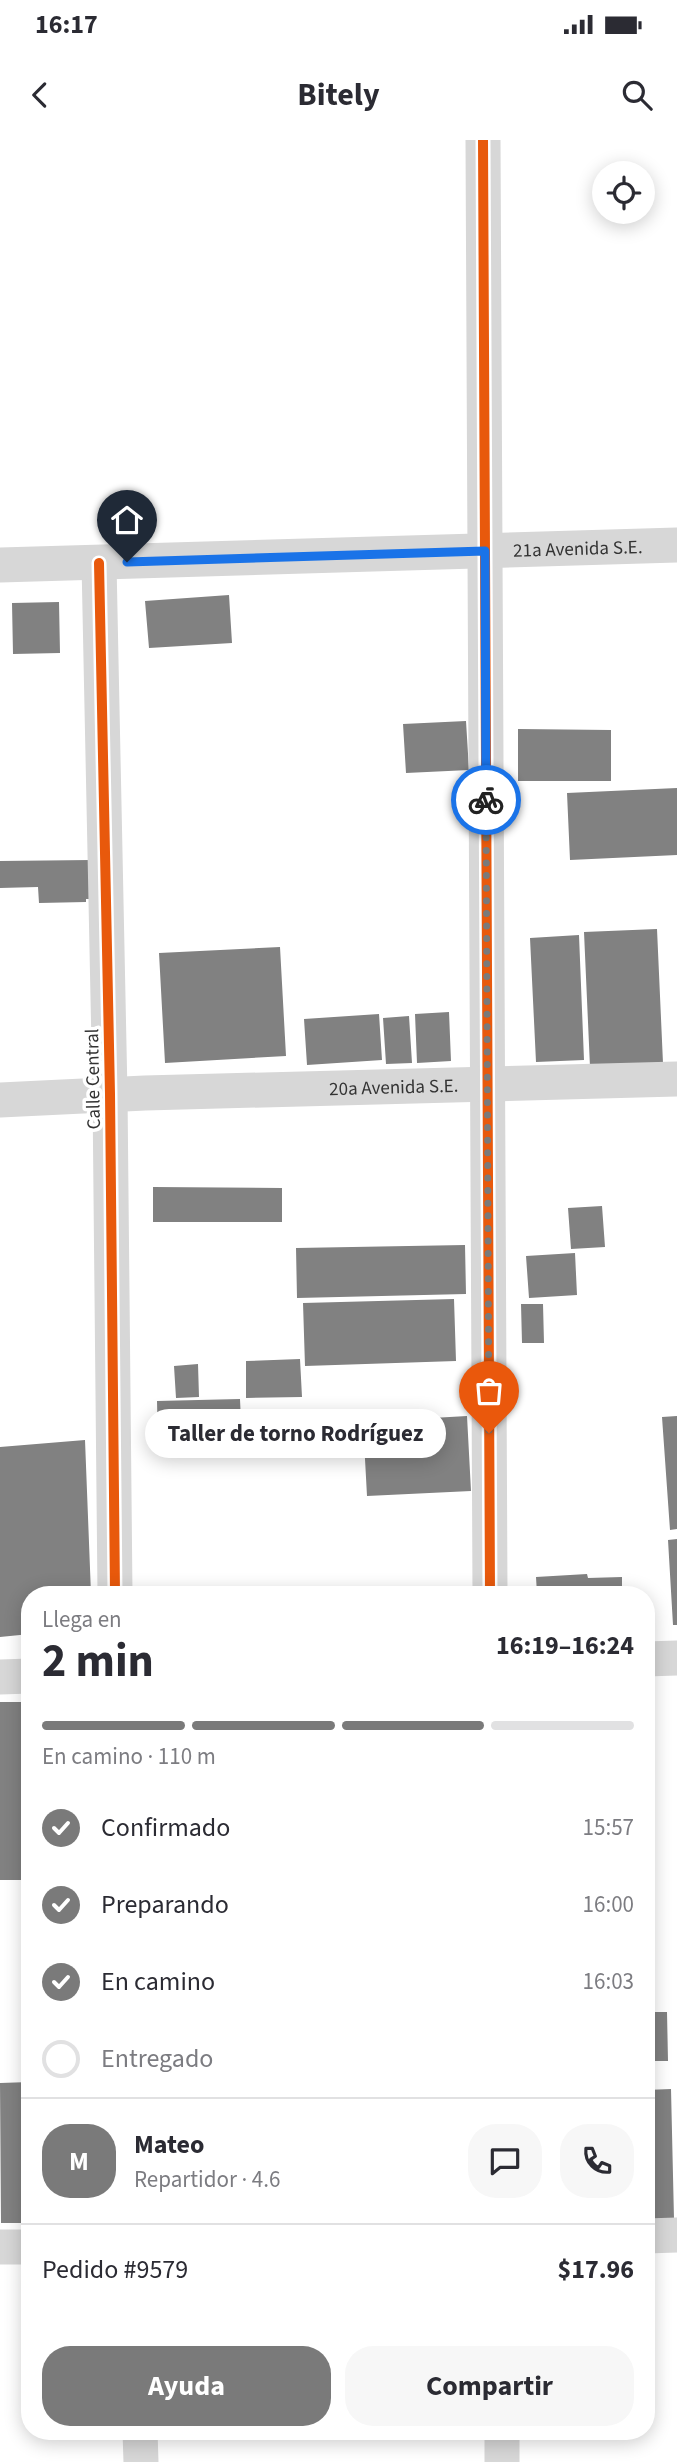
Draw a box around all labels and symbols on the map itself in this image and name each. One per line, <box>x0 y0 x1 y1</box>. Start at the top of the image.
pin <box>97 490 157 562</box>
street label: 21a Avenida S.E. <box>513 534 643 565</box>
courier <box>451 765 521 835</box>
street label: Calle Central <box>79 1028 108 1130</box>
street label: 20a Avenida S.E. <box>329 1073 459 1103</box>
pin <box>459 1361 519 1433</box>
callout: Taller de torno Rodríguez <box>146 1408 447 1458</box>

